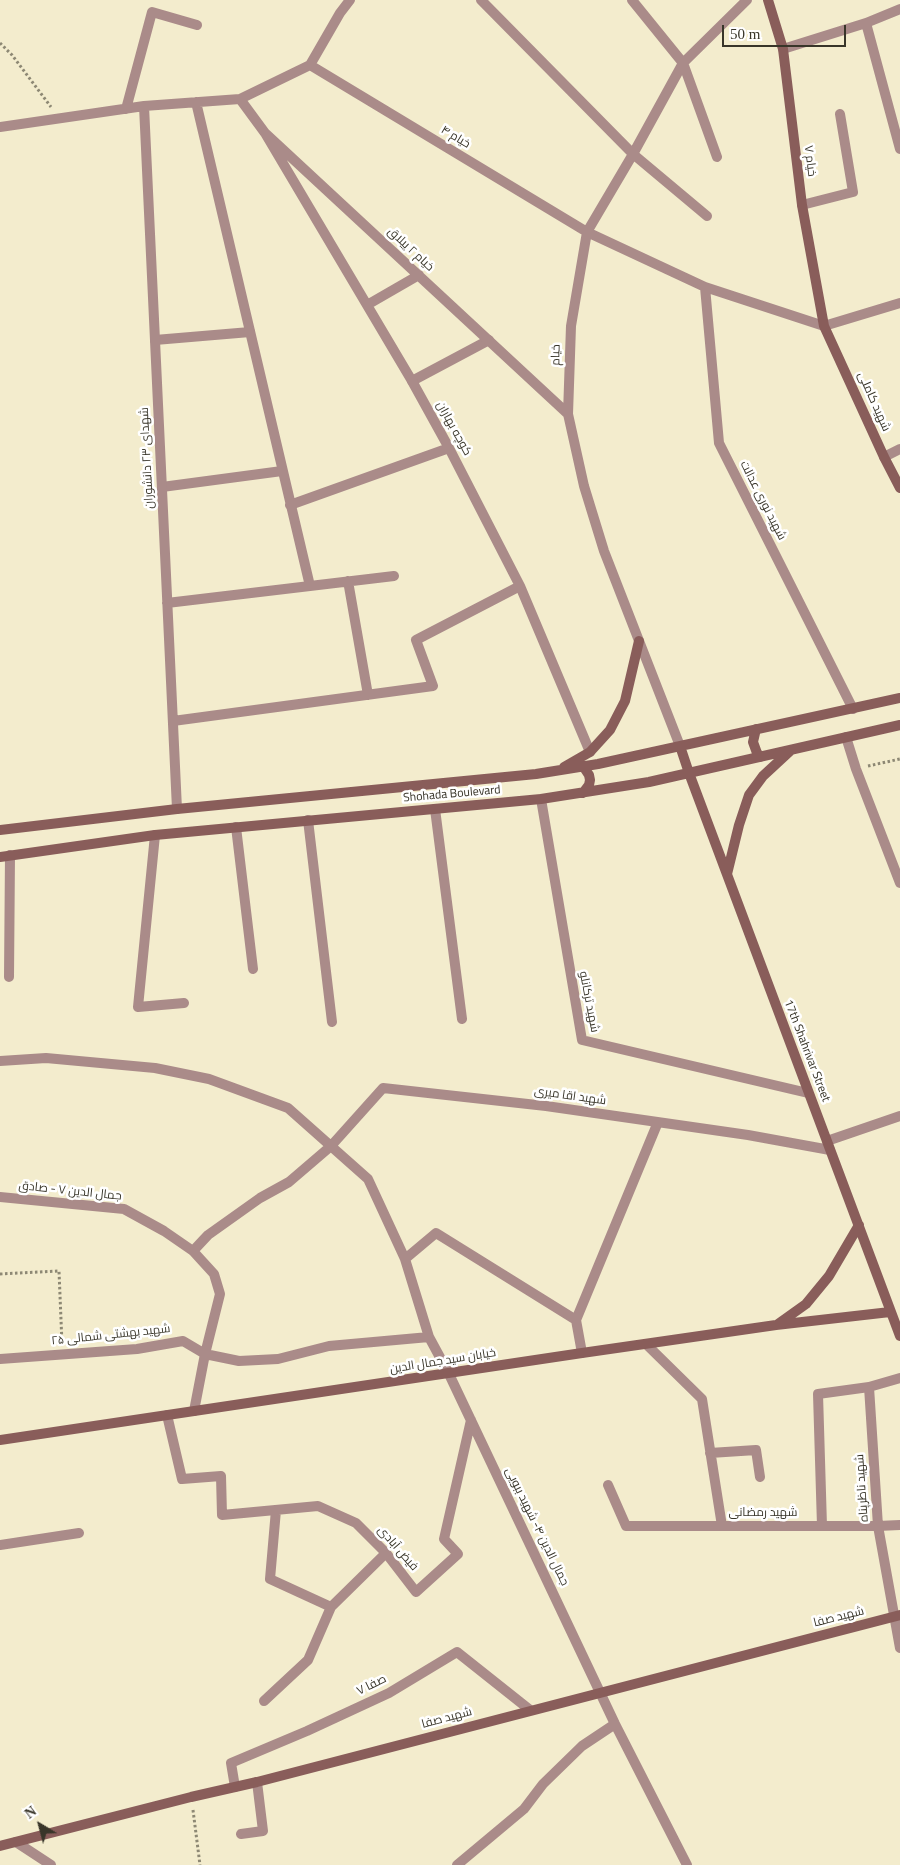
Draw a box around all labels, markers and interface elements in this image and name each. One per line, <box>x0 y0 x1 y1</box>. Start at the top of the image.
scale bar <box>725 15 849 47</box>
text: 50 m <box>730 26 760 42</box>
street label: خیام ۴ <box>438 124 472 152</box>
street label: خیام ۷ <box>800 145 818 177</box>
street label: خیام ۲ ییلاق <box>384 225 436 275</box>
street label: خیام <box>550 344 564 366</box>
street label: شهید کاملی <box>854 370 892 434</box>
street label: کوچه بهاران <box>432 399 474 459</box>
street label: شهدای ۲۳ دانشوران <box>138 407 158 509</box>
street label: شهید نوری عدالت <box>736 459 788 543</box>
street label: Shohada Boulevard <box>403 784 501 806</box>
street label: شهید ترکانلو <box>575 970 601 1034</box>
street label: 17th Shahrivar Street <box>780 998 832 1104</box>
street label: شهید اقا میری <box>533 1085 607 1109</box>
street label: جمال الدین ۷ - صادق <box>18 1179 122 1205</box>
street label: ۲۵ شهید بهشتی شمالی <box>51 1323 171 1349</box>
street label: خیابان سید جمال الدین <box>389 1347 497 1377</box>
street label: شهید ناظرپناه <box>853 1454 873 1522</box>
street label: جمال الدین ۴- شهید ببویی <box>501 1465 571 1589</box>
street label: شهید رمضانی <box>729 1507 797 1521</box>
street label: فیض آبادی <box>374 1524 420 1574</box>
street label: شهید صفا <box>812 1605 866 1631</box>
street label: صفا ۷ <box>355 1673 389 1699</box>
street label: شهید صفا <box>420 1705 474 1733</box>
north arrow <box>15 1800 65 1850</box>
text: N <box>22 1804 39 1822</box>

